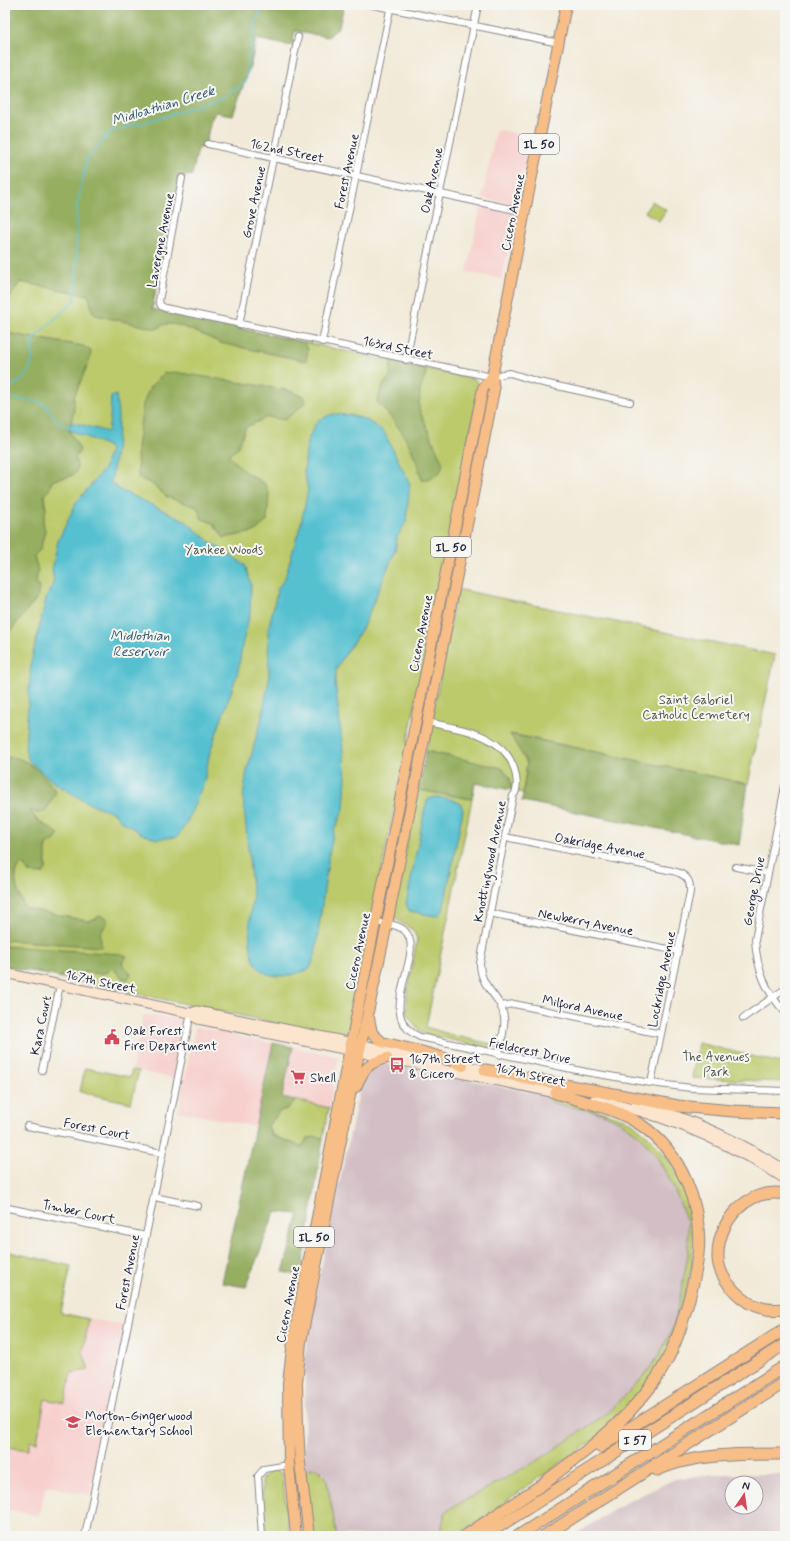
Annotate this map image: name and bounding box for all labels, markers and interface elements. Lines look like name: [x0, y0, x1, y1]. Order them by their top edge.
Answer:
water label: Midloathian Creek: [110, 82, 218, 130]
street label: Forest Avenue: [331, 132, 364, 211]
road number: IL 50: [519, 134, 559, 154]
street label: 162nd Street: [248, 135, 325, 168]
street label: Oak Avenue: [417, 146, 448, 215]
street label: Grove Avenue: [238, 164, 270, 240]
street label: Cicero Avenue: [498, 172, 529, 253]
street label: Lavergne Avenue: [144, 191, 179, 289]
street label: 163rd Street: [361, 333, 434, 364]
road number: IL 50: [431, 537, 471, 557]
park label: Yankee Woods: [185, 542, 263, 559]
street label: Cicero Avenue: [406, 593, 437, 674]
water label: Midlothian Reservoir: [110, 627, 170, 661]
park label: Saint Gabriel Catholic Cemetery: [642, 692, 750, 724]
street label: Knottingwood Avenue: [470, 799, 513, 924]
street label: Oakridge Avenue: [553, 829, 646, 864]
street label: George Drive: [739, 855, 771, 928]
street label: Newberry Avenue: [537, 905, 635, 940]
street label: Cicero Avenue: [342, 911, 375, 992]
street label: Lockridge Avenue: [645, 930, 681, 1029]
street label: 167th Street: [64, 967, 138, 998]
street label: Milford Avenue: [540, 992, 625, 1027]
street label: Kara Court: [27, 994, 56, 1057]
place label: Oak Forest Fire Department: [124, 1023, 217, 1055]
public building icon: Oak Forest Fire Department: [103, 1028, 121, 1046]
street label: Fieldcrest Drive: [487, 1035, 572, 1068]
park label: The Avenues Park: [682, 1049, 750, 1081]
place label: 167th Street & Cicero: [409, 1051, 481, 1083]
bus stop icon: 167th Street & Cicero: [388, 1056, 406, 1074]
street label: 167th Street: [494, 1060, 568, 1091]
supermarket icon: Shell: [289, 1068, 307, 1086]
place label: Shell: [310, 1070, 336, 1087]
street label: Forest Court: [62, 1115, 131, 1144]
street label: Timber Court: [40, 1196, 117, 1229]
road number: IL 50: [294, 1227, 334, 1247]
street label: Forest Avenue: [113, 1233, 144, 1312]
street label: Cicero Avenue: [273, 1264, 304, 1345]
place label: Morton-Gingerwood Elementary School: [85, 1408, 193, 1440]
school or university icon: Morton-Gingerwood Elementary School: [64, 1413, 82, 1431]
road number: I 57: [619, 1430, 651, 1450]
north arrow: [724, 1475, 764, 1515]
text: N: [741, 1479, 751, 1494]

